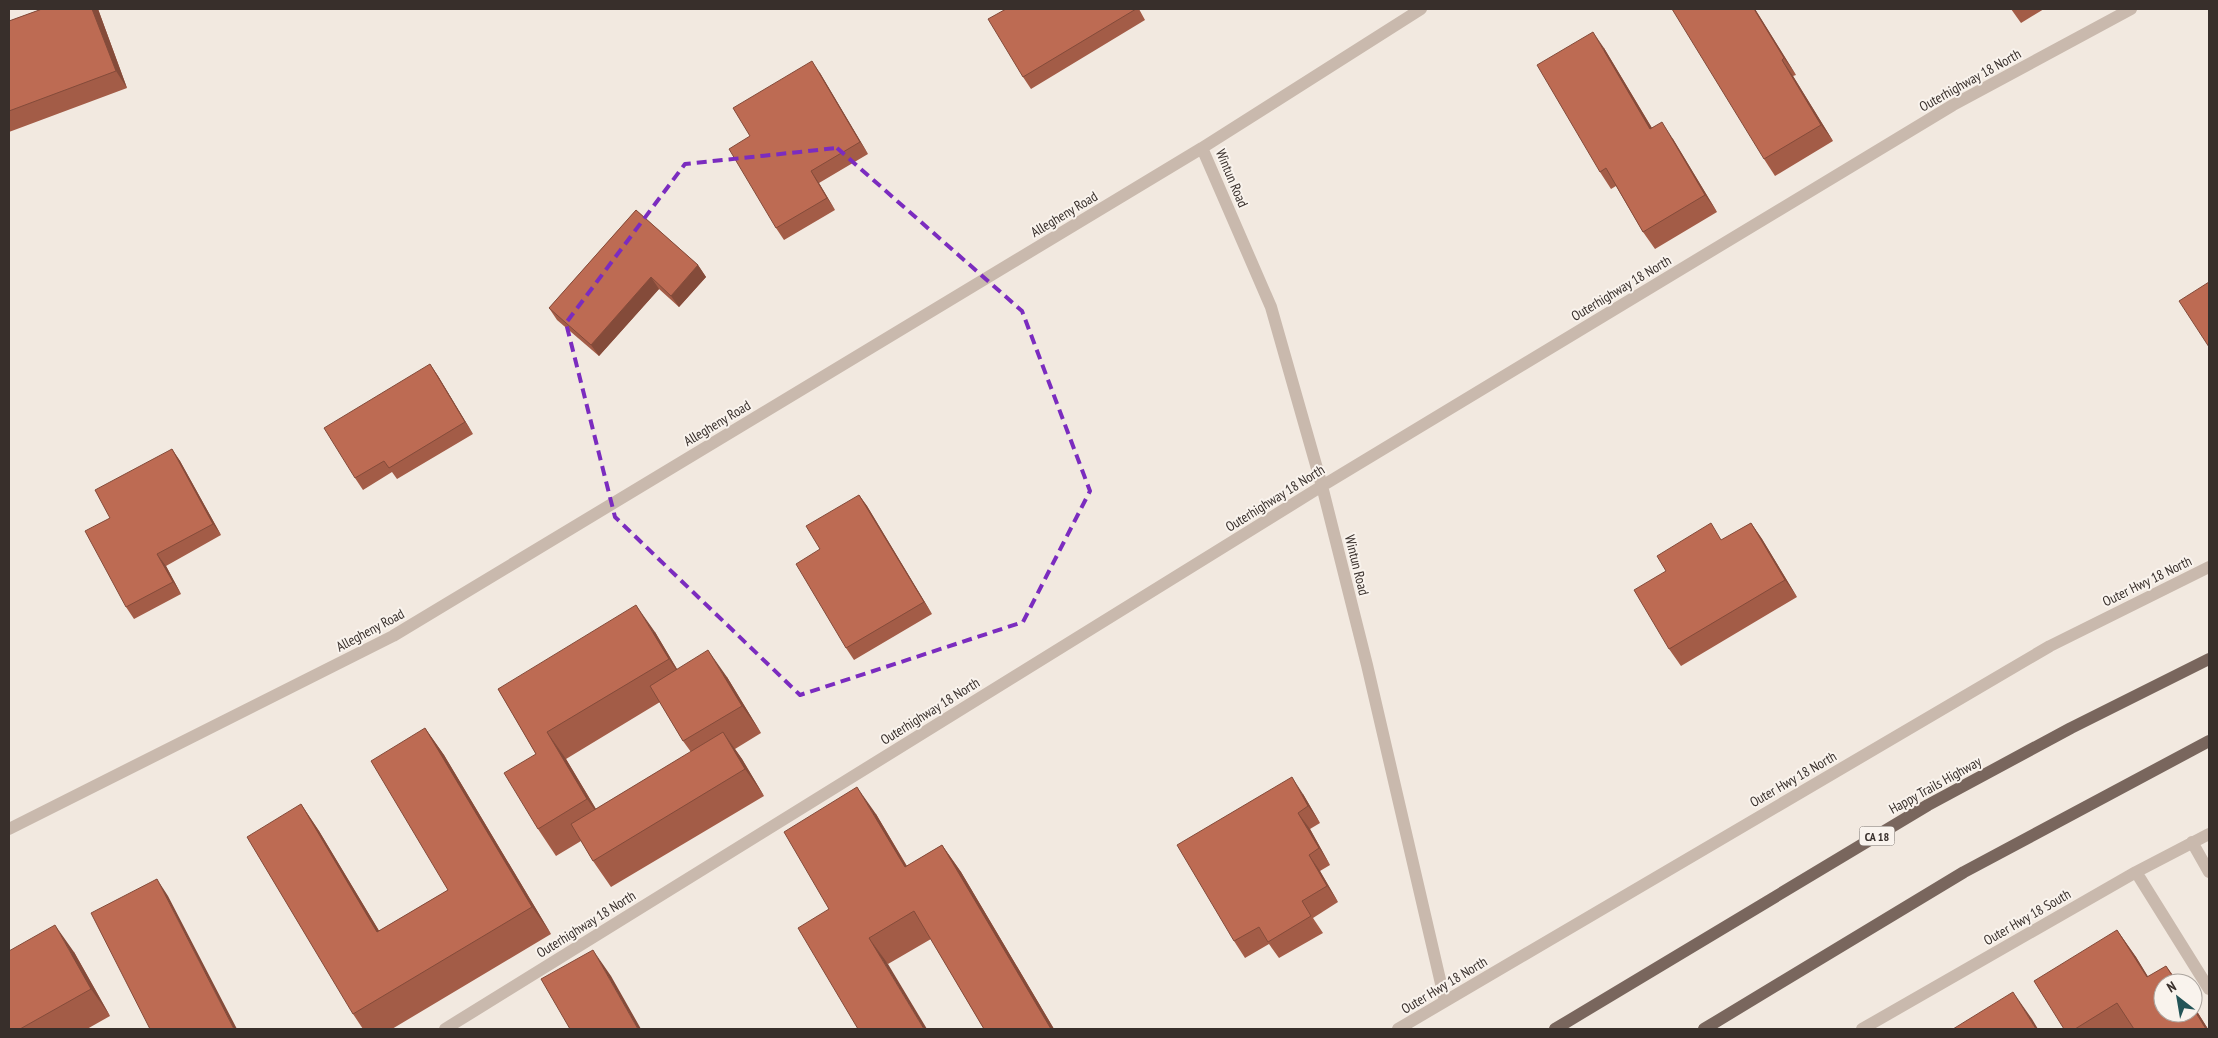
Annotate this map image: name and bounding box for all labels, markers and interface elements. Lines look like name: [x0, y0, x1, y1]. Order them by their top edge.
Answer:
street label: Outerhighway 18 North: [1916, 45, 2024, 115]
street label: Wintun Road: [1212, 146, 1252, 210]
street label: Allegheny Road: [1027, 187, 1101, 241]
street label: Outerhighway 18 North: [1568, 251, 1674, 325]
street label: Allegheny Road: [680, 396, 754, 450]
street label: Outerhighway 18 North: [1222, 460, 1328, 536]
street label: Wintun Road: [1341, 533, 1373, 597]
street label: Outer Hwy 18 North: [2099, 552, 2195, 610]
street label: Allegheny Road: [333, 605, 407, 655]
street label: Outerhighway 18 North: [877, 673, 983, 749]
street label: Outer Hwy 18 North: [1746, 747, 1840, 811]
street label: Happy Trails Highway: [1886, 752, 1985, 818]
road number: CA 18: [1860, 826, 1894, 846]
street label: Outer Hwy 18 South: [1980, 885, 2074, 949]
street label: Outerhighway 18 North: [533, 886, 639, 962]
street label: Outer Hwy 18 North: [1398, 952, 1490, 1018]
north arrow: [2153, 973, 2203, 1023]
text: N: [2163, 977, 2179, 997]

